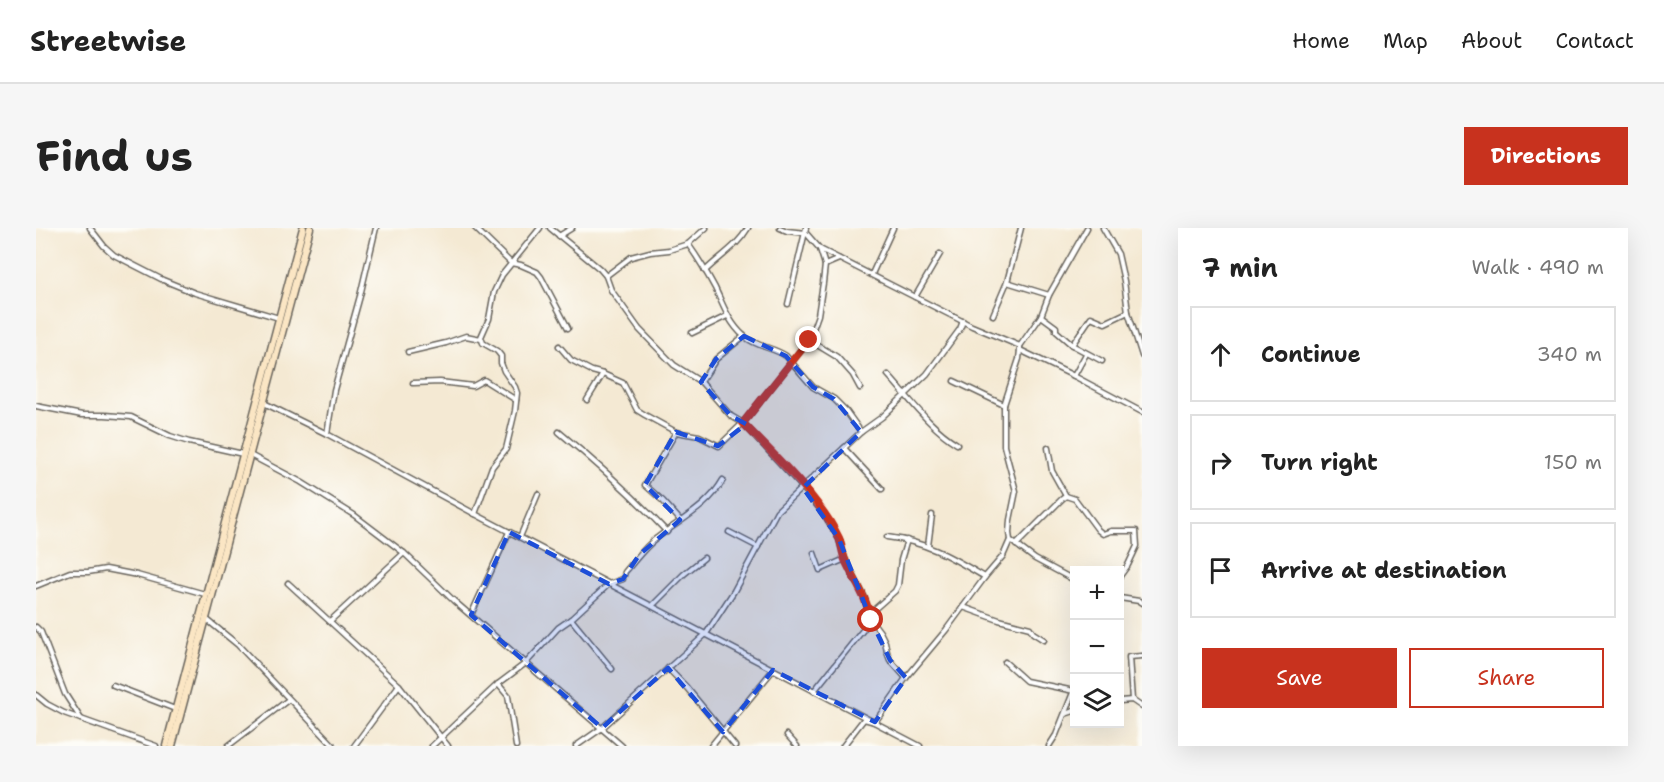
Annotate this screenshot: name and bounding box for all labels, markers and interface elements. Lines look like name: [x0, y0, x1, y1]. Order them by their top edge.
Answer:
text: Streetwise: [30, 22, 186, 60]
text: Home: [1292, 27, 1350, 55]
text: Map: [1383, 27, 1428, 55]
text: About: [1461, 27, 1522, 55]
text: Contact: [1555, 27, 1634, 55]
button: Directions: [1464, 127, 1628, 185]
text: Find us: [36, 128, 193, 184]
text: 7 min: [1202, 250, 1278, 285]
text: Walk · 490 m: [1472, 254, 1604, 280]
route end: [795, 326, 821, 352]
icon: ahead: [1204, 338, 1237, 371]
text: Continue: [1261, 340, 1361, 369]
text: 340 m: [1537, 341, 1602, 367]
icon: right: [1204, 446, 1237, 479]
text: Turn right: [1261, 448, 1378, 477]
text: 150 m: [1544, 449, 1602, 475]
icon: arrive: [1204, 554, 1237, 587]
text: Arrive at destination: [1261, 556, 1507, 585]
map controls: [1070, 566, 1124, 728]
button: +: [1070, 566, 1124, 620]
route start: [857, 606, 883, 632]
button: −: [1070, 620, 1124, 674]
button: Save: [1202, 648, 1397, 708]
button: Share: [1409, 648, 1604, 708]
button: layers: [1070, 674, 1124, 728]

